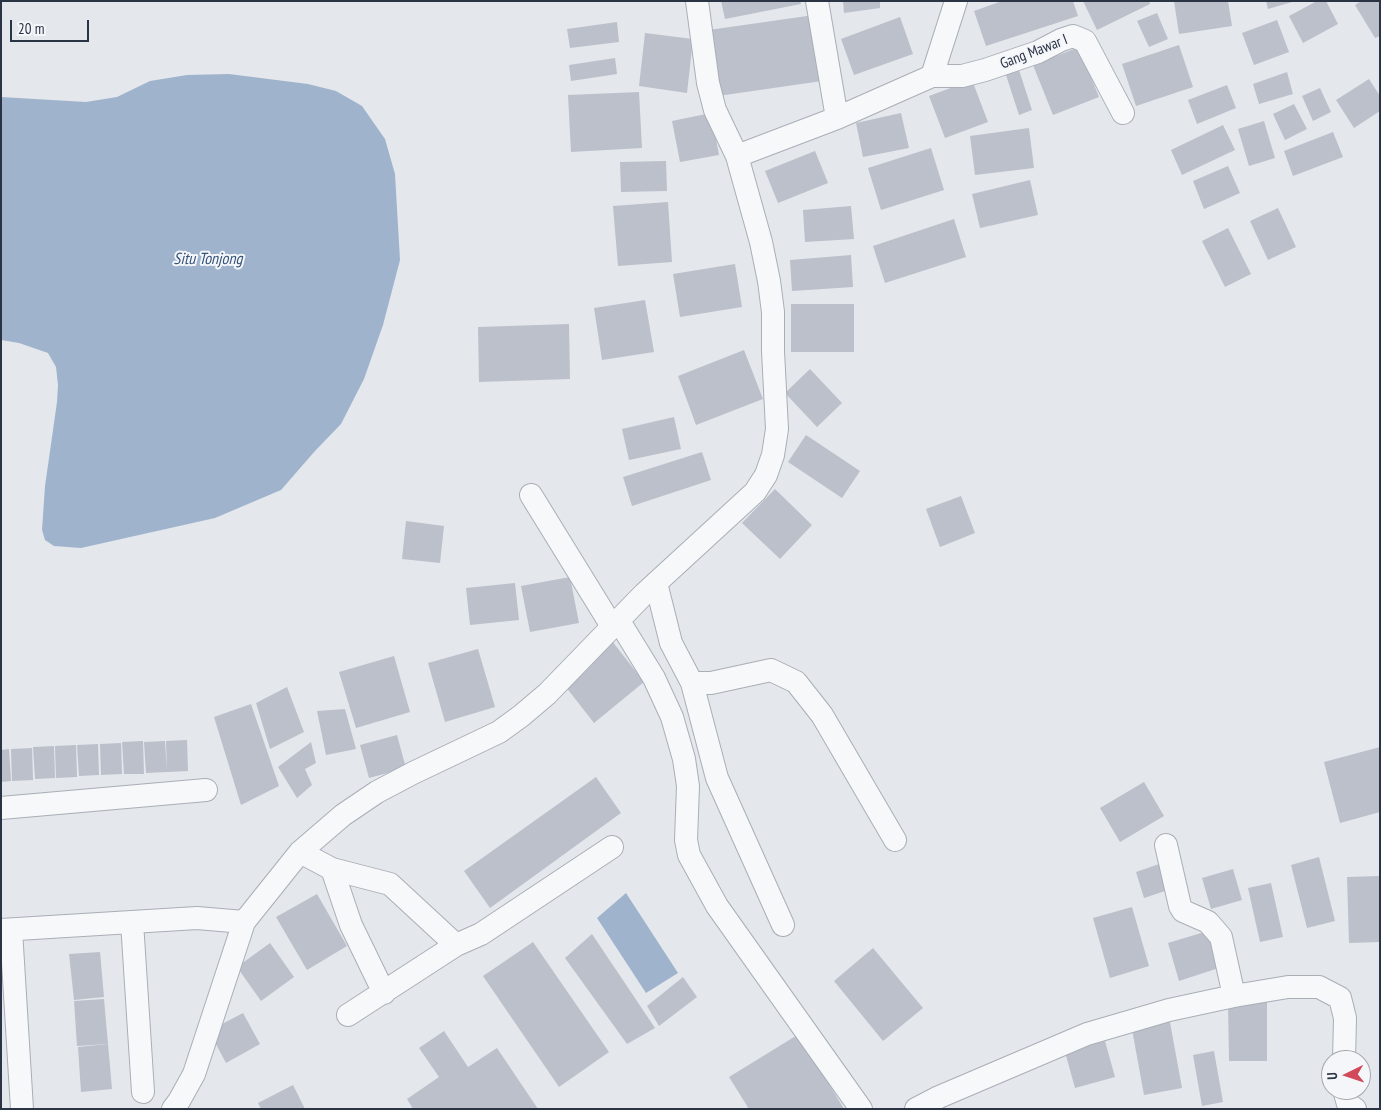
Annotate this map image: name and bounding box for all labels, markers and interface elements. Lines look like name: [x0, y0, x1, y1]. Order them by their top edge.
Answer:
scale bar: [12, 10, 91, 42]
text: 20 m: [18, 19, 44, 38]
street label: Gang Mawar I: [998, 31, 1070, 73]
water label: Situ Tonjong: [174, 249, 242, 269]
north arrow: [1321, 1050, 1371, 1100]
text: U: [1323, 1072, 1341, 1080]

